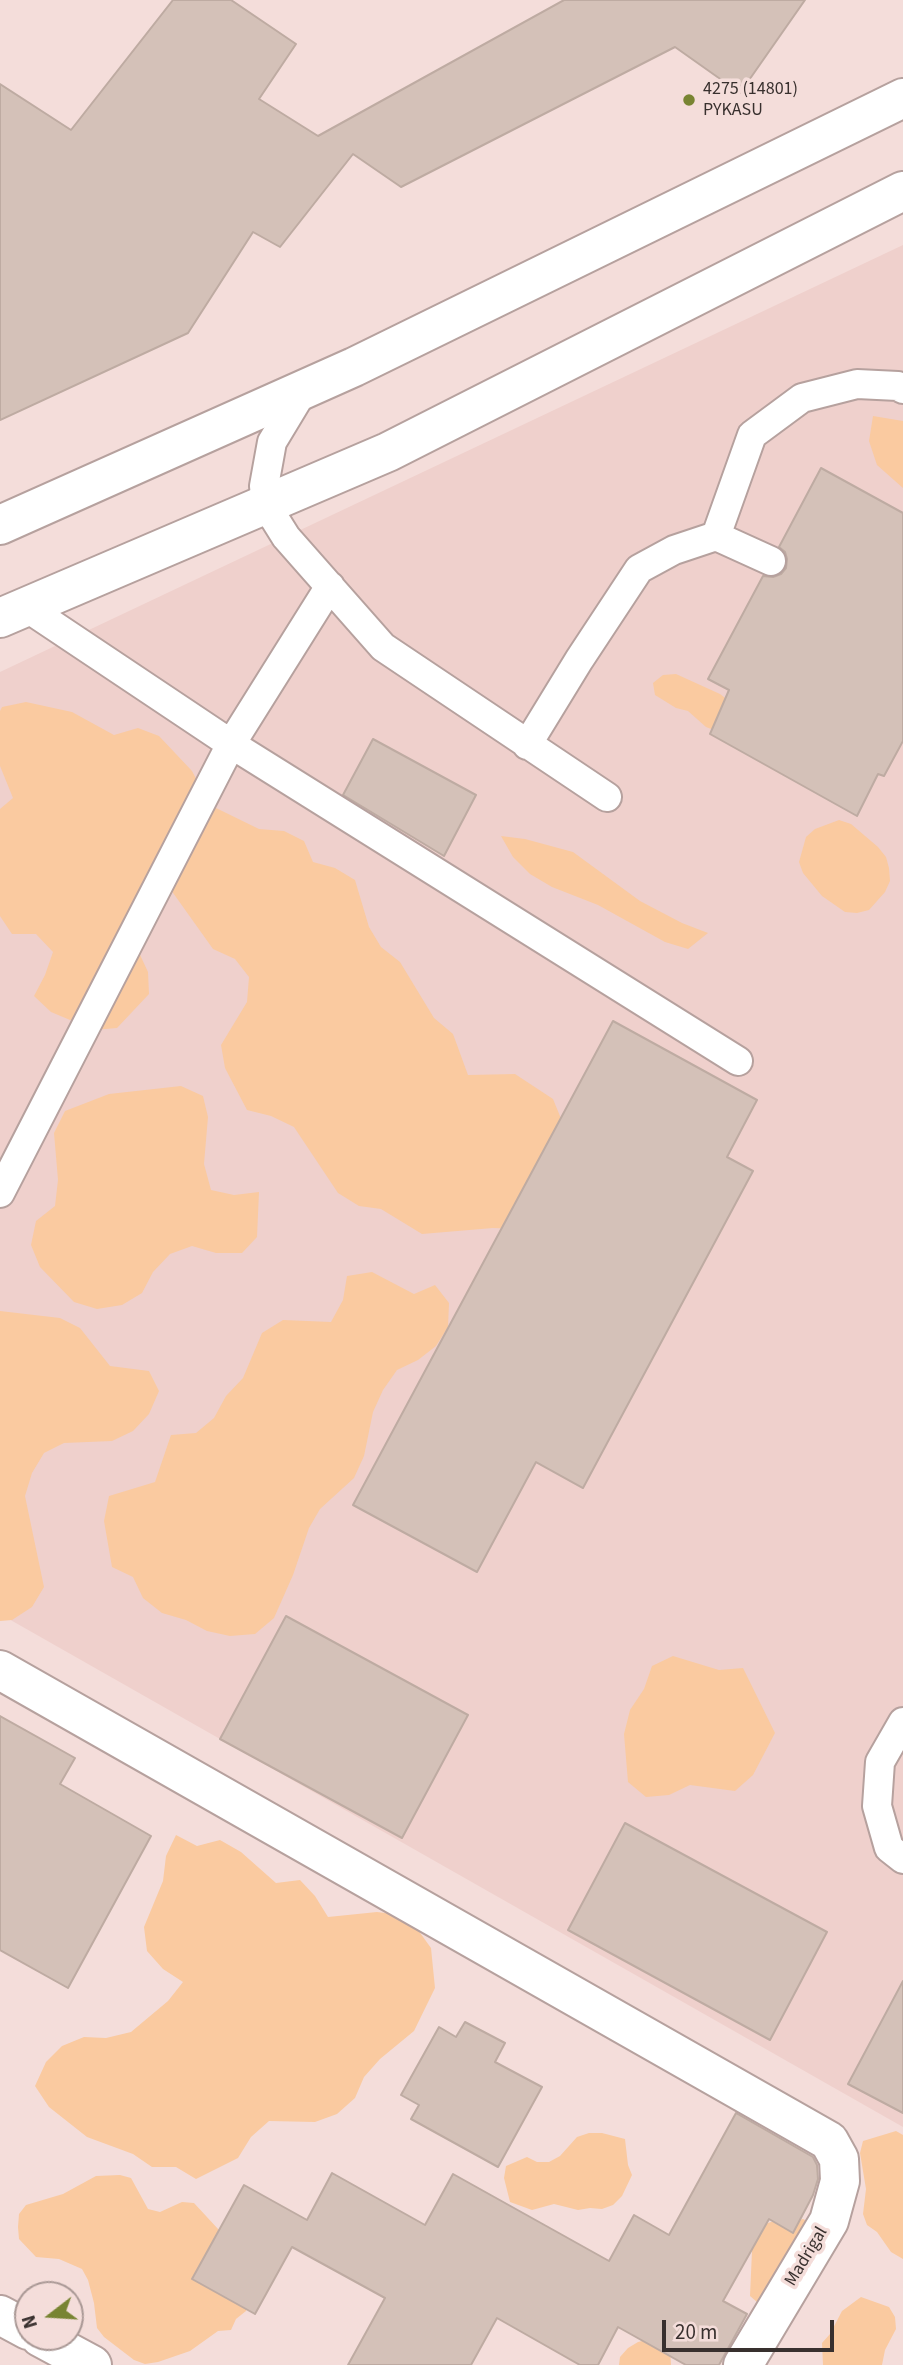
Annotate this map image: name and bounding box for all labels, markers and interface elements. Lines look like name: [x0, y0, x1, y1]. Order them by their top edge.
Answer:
place label: 4275 (14801) PYKASU: [703, 79, 798, 122]
marker: 4275 (14801) PYKASU: [681, 92, 697, 108]
street label: Madrigal: [781, 2223, 833, 2291]
north arrow: [14, 2281, 84, 2351]
scale bar: [665, 2306, 836, 2350]
text: N: [16, 2312, 45, 2332]
text: 20 m: [675, 2317, 717, 2347]

